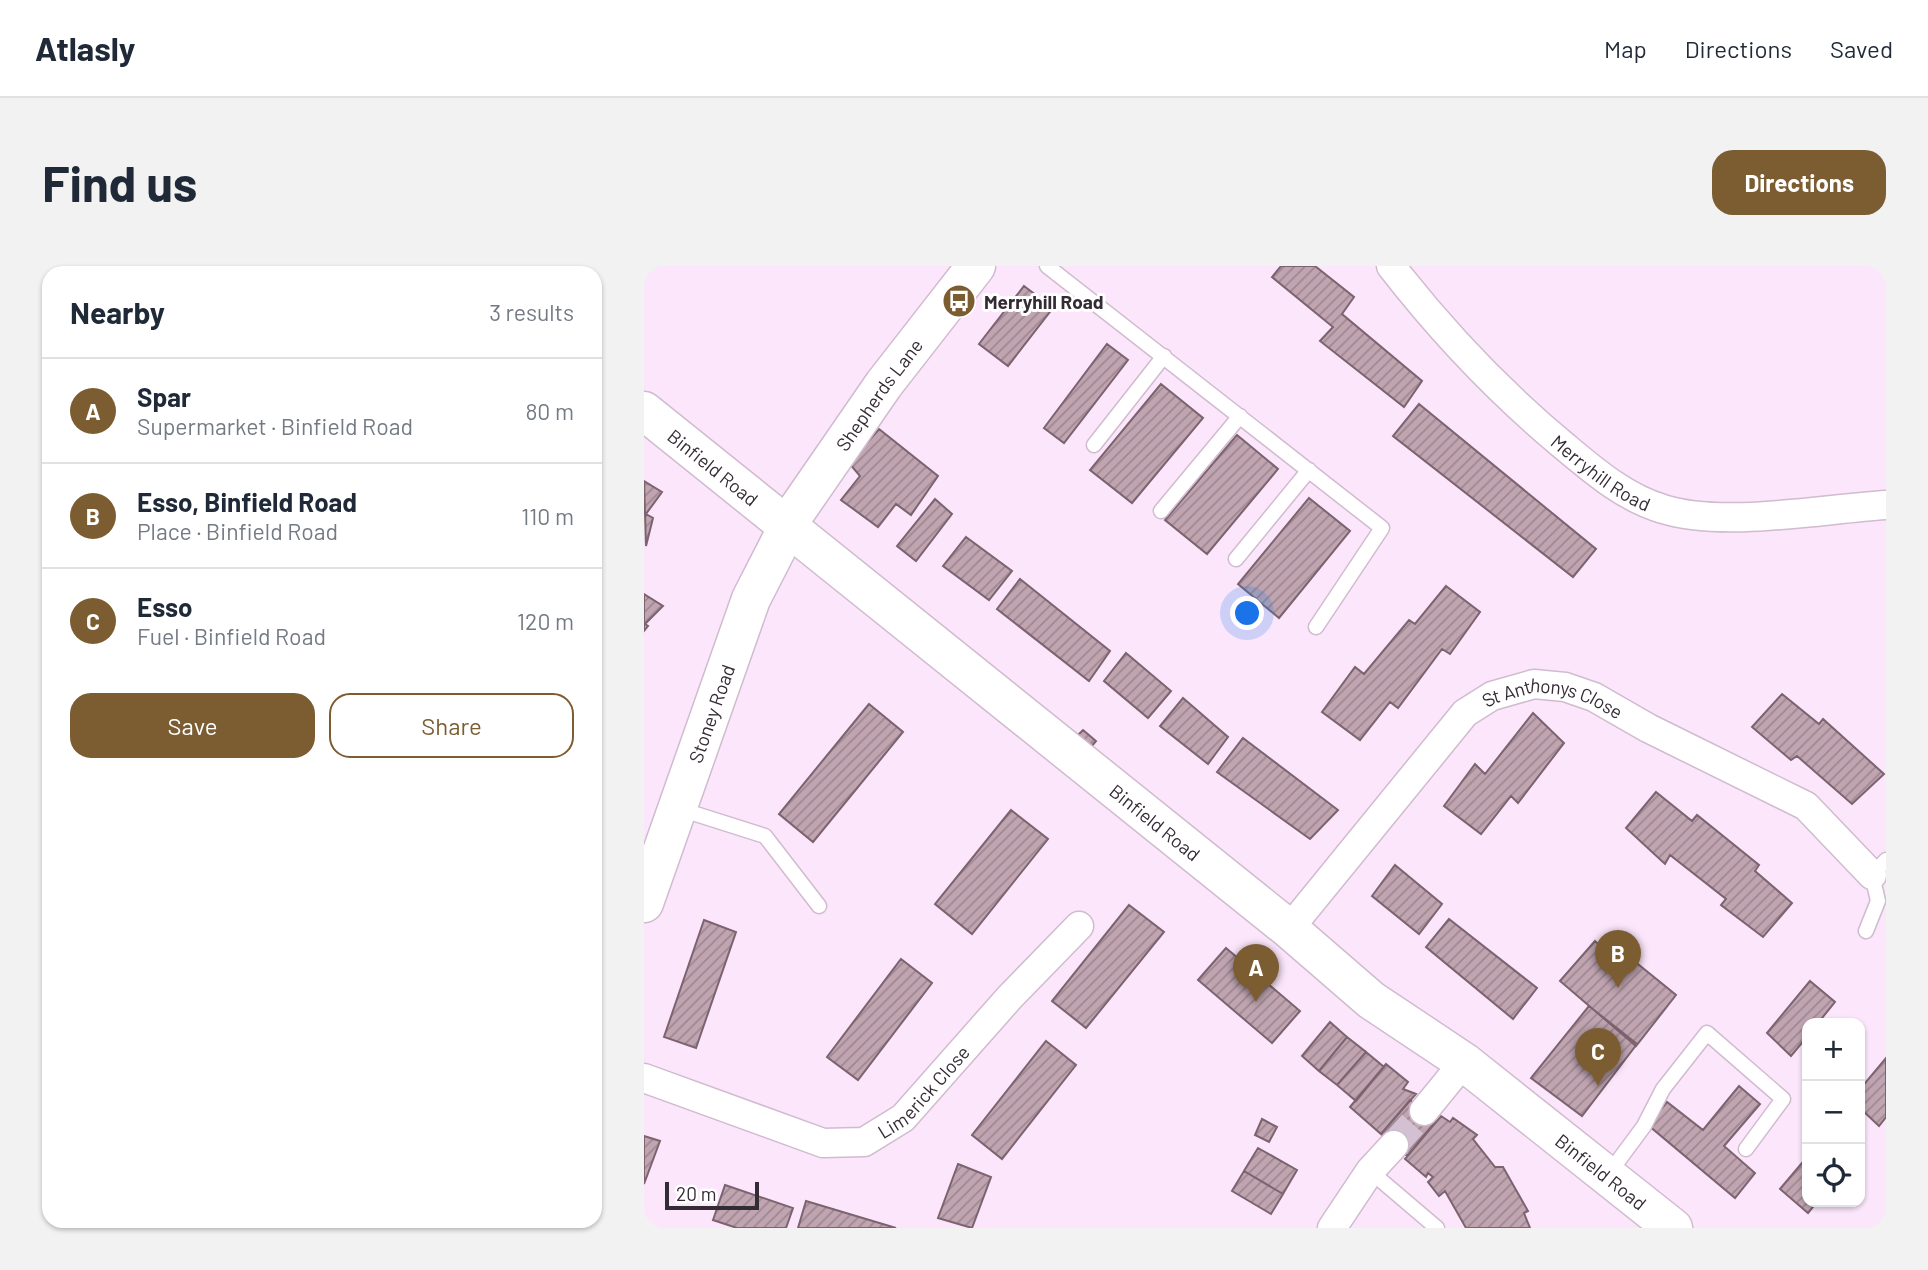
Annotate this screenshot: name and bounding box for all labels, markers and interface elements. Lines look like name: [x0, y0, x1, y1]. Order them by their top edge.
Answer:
text: Atlasly: [35, 28, 135, 68]
text: Map: [1604, 34, 1647, 63]
text: Directions: [1685, 34, 1792, 63]
text: Saved: [1830, 34, 1893, 63]
button: Directions: [1712, 150, 1886, 215]
text: Find us: [42, 153, 197, 212]
bus stop icon: Merryhill Road: [940, 282, 978, 320]
place label: Merryhill Road: [984, 290, 1104, 313]
text: Nearby: [70, 294, 165, 330]
text: 3 results: [489, 298, 574, 326]
street label: Shepherds Lane: [830, 334, 927, 455]
text: Spar: [137, 381, 191, 412]
text: A: [85, 397, 101, 425]
text: 80 m: [525, 397, 574, 425]
text: Supermarket · Binfield Road: [137, 412, 413, 440]
street label: Binfield Road: [664, 424, 763, 510]
street label: Merryhill Road: [1547, 429, 1654, 515]
text: Esso, Binfield Road: [137, 486, 357, 517]
text: B: [86, 502, 100, 530]
text: 110 m: [521, 502, 574, 530]
text: Place · Binfield Road: [137, 517, 338, 545]
text: Esso: [137, 591, 193, 622]
your location: [1230, 596, 1264, 630]
text: C: [86, 607, 100, 635]
text: 120 m: [517, 607, 574, 635]
text: Fuel · Binfield Road: [137, 622, 326, 650]
street label: Stoney Road: [683, 661, 739, 766]
street label: St Anthonys Close: [1477, 672, 1627, 723]
button: Save: [70, 693, 315, 758]
button: Share: [329, 693, 574, 758]
street label: Binfield Road: [1106, 779, 1205, 865]
pin: B: [1595, 930, 1641, 988]
pin: A: [1233, 944, 1279, 1002]
map controls: [1802, 1018, 1865, 1207]
button: +: [1802, 1018, 1865, 1081]
pin: C: [1575, 1028, 1621, 1086]
street label: Limerick Close: [873, 1040, 974, 1143]
button: −: [1802, 1081, 1865, 1144]
street label: Binfield Road: [1551, 1128, 1651, 1214]
button: locate: [1802, 1144, 1865, 1207]
scale bar: [665, 1179, 760, 1211]
text: 20 m: [676, 1182, 716, 1205]

